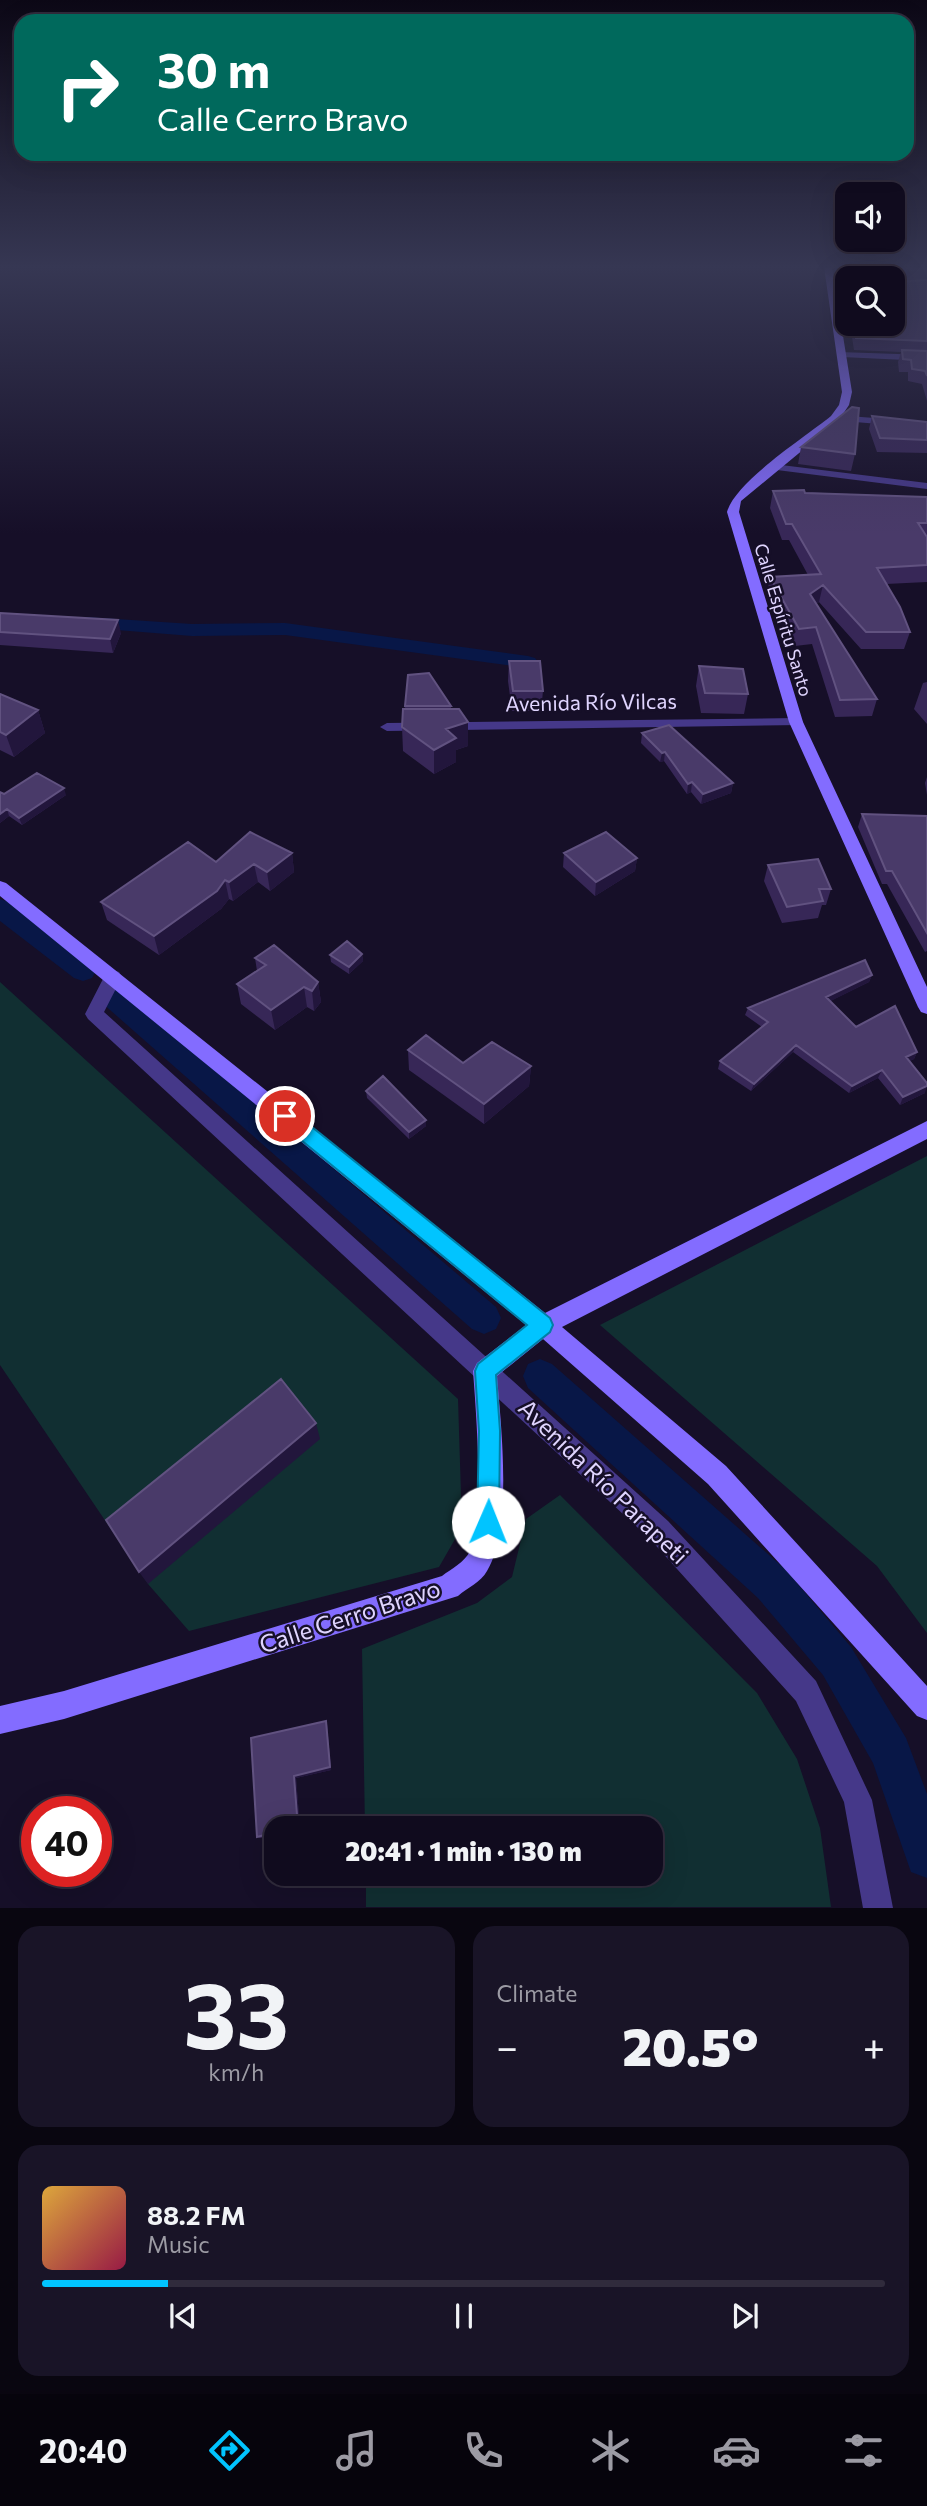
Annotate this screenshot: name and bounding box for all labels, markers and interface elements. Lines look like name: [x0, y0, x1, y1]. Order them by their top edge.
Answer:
text: 30 m: [157, 38, 270, 98]
icon: right: [42, 42, 133, 133]
text: Calle Cerro Bravo: [157, 98, 408, 138]
map controls: [835, 182, 905, 336]
button: sound: [835, 182, 905, 252]
button: search: [835, 266, 905, 336]
street label: Calle Espíritu Santo: [750, 541, 818, 699]
street label: Avenida Río Vilcas: [505, 688, 677, 715]
pin: [255, 1086, 315, 1146]
icon: arrive: [266, 1097, 304, 1135]
street label: Avenida Río Parapeti: [513, 1393, 695, 1569]
position arrow: [451, 1485, 525, 1559]
street label: Calle Cerro Bravo: [255, 1573, 444, 1659]
speed limit sign: 40: [21, 1796, 112, 1887]
text: 20:41 · 1 min · 130 m: [345, 1835, 582, 1866]
text: 33: [184, 1956, 289, 2068]
text: Climate: [497, 1979, 578, 2007]
text: 20.5°: [622, 2013, 759, 2077]
text: −: [497, 2022, 518, 2069]
text: +: [863, 2022, 885, 2069]
text: km/h: [208, 2058, 264, 2086]
text: 88.2 FM: [147, 2199, 246, 2230]
text: Music: [147, 2230, 210, 2258]
icon: previous: [164, 2297, 202, 2335]
icon: pause: [445, 2297, 483, 2335]
icon: next: [726, 2297, 764, 2335]
icon: directions: [205, 2426, 254, 2475]
icon: music: [332, 2426, 381, 2475]
icon: phone: [459, 2426, 508, 2475]
icon: climate: [586, 2426, 635, 2475]
icon: car: [712, 2426, 761, 2475]
icon: filters: [839, 2426, 888, 2475]
text: 20:40: [39, 2430, 128, 2470]

